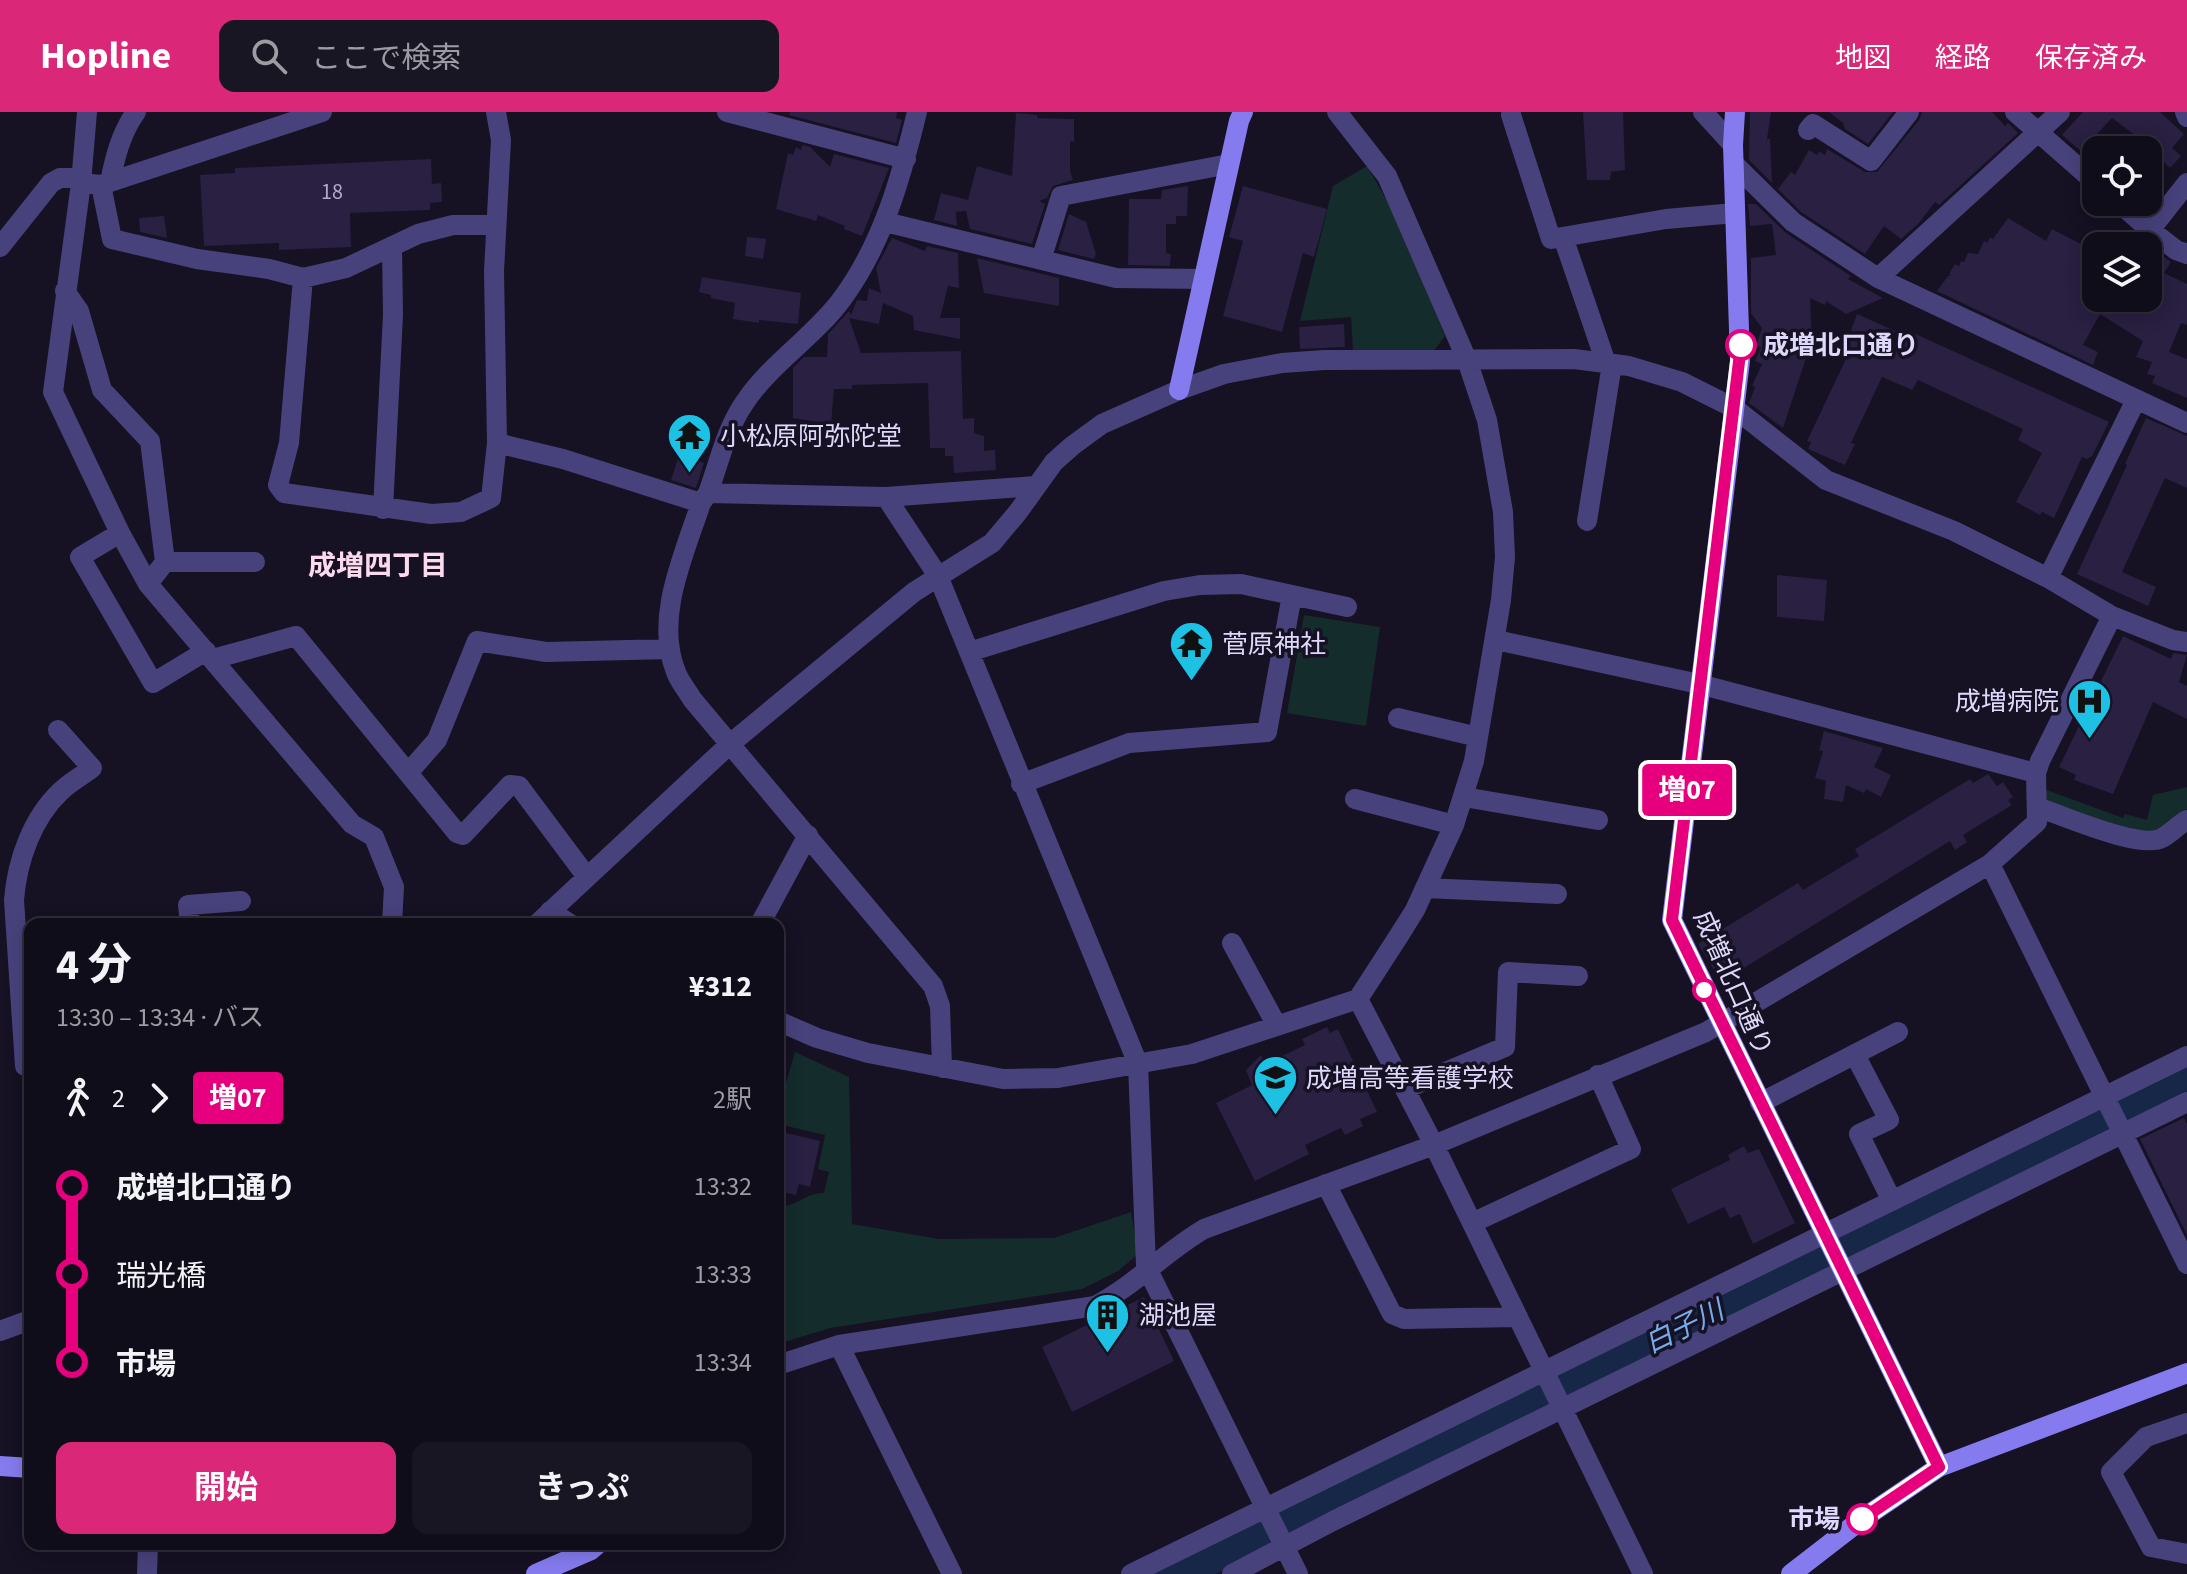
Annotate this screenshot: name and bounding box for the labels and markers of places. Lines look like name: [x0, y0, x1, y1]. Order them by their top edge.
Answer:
place label: 成増北口通り: [1763, 327, 1919, 364]
marker: 成増北口通り: [1726, 330, 1756, 360]
temple icon: 小松原阿弥陀堂: [665, 412, 713, 475]
place label: 小松原阿弥陀堂: [720, 418, 902, 455]
temple icon: 菅原神社: [1167, 620, 1215, 683]
place label: 菅原神社: [1222, 626, 1326, 663]
hospital icon: 成増病院: [2066, 677, 2114, 740]
place label: 成増病院: [1955, 683, 2059, 720]
unlabelled marker: [1693, 979, 1715, 1001]
school or university icon: 成増高等看護学校: [1251, 1054, 1299, 1117]
place label: 成増高等看護学校: [1306, 1060, 1514, 1097]
building icon: 湖池屋: [1084, 1291, 1132, 1354]
place label: 湖池屋: [1139, 1297, 1217, 1334]
place label: 市場: [1788, 1501, 1840, 1538]
marker: 市場: [1847, 1504, 1877, 1534]

